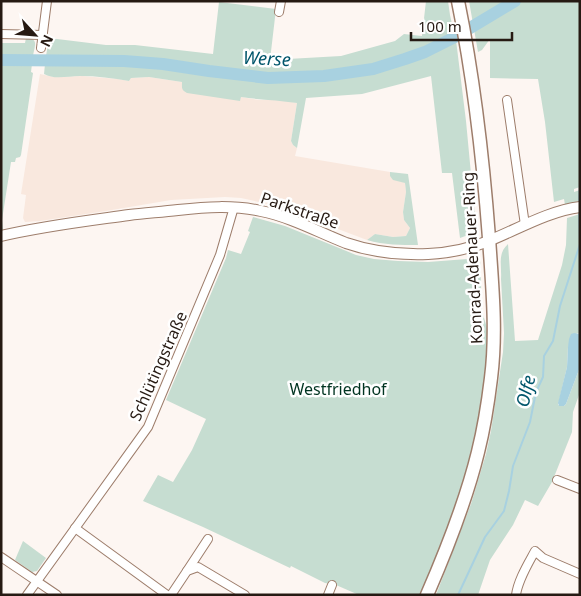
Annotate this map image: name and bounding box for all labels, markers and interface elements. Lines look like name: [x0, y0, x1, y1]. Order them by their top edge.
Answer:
north arrow: [10, 10, 60, 60]
scale bar: [411, 10, 512, 42]
text: 100 m: [418, 16, 462, 36]
text: N: [36, 32, 58, 50]
water label: Werse: [242, 45, 292, 71]
street label: Konrad-Adenauer-Ring: [457, 171, 487, 345]
street label: Parkstraße: [258, 186, 342, 234]
street label: Schlütingstraße: [124, 308, 192, 424]
water label: Olfe: [509, 372, 541, 410]
park label: Westfriedhof: [289, 378, 388, 400]

